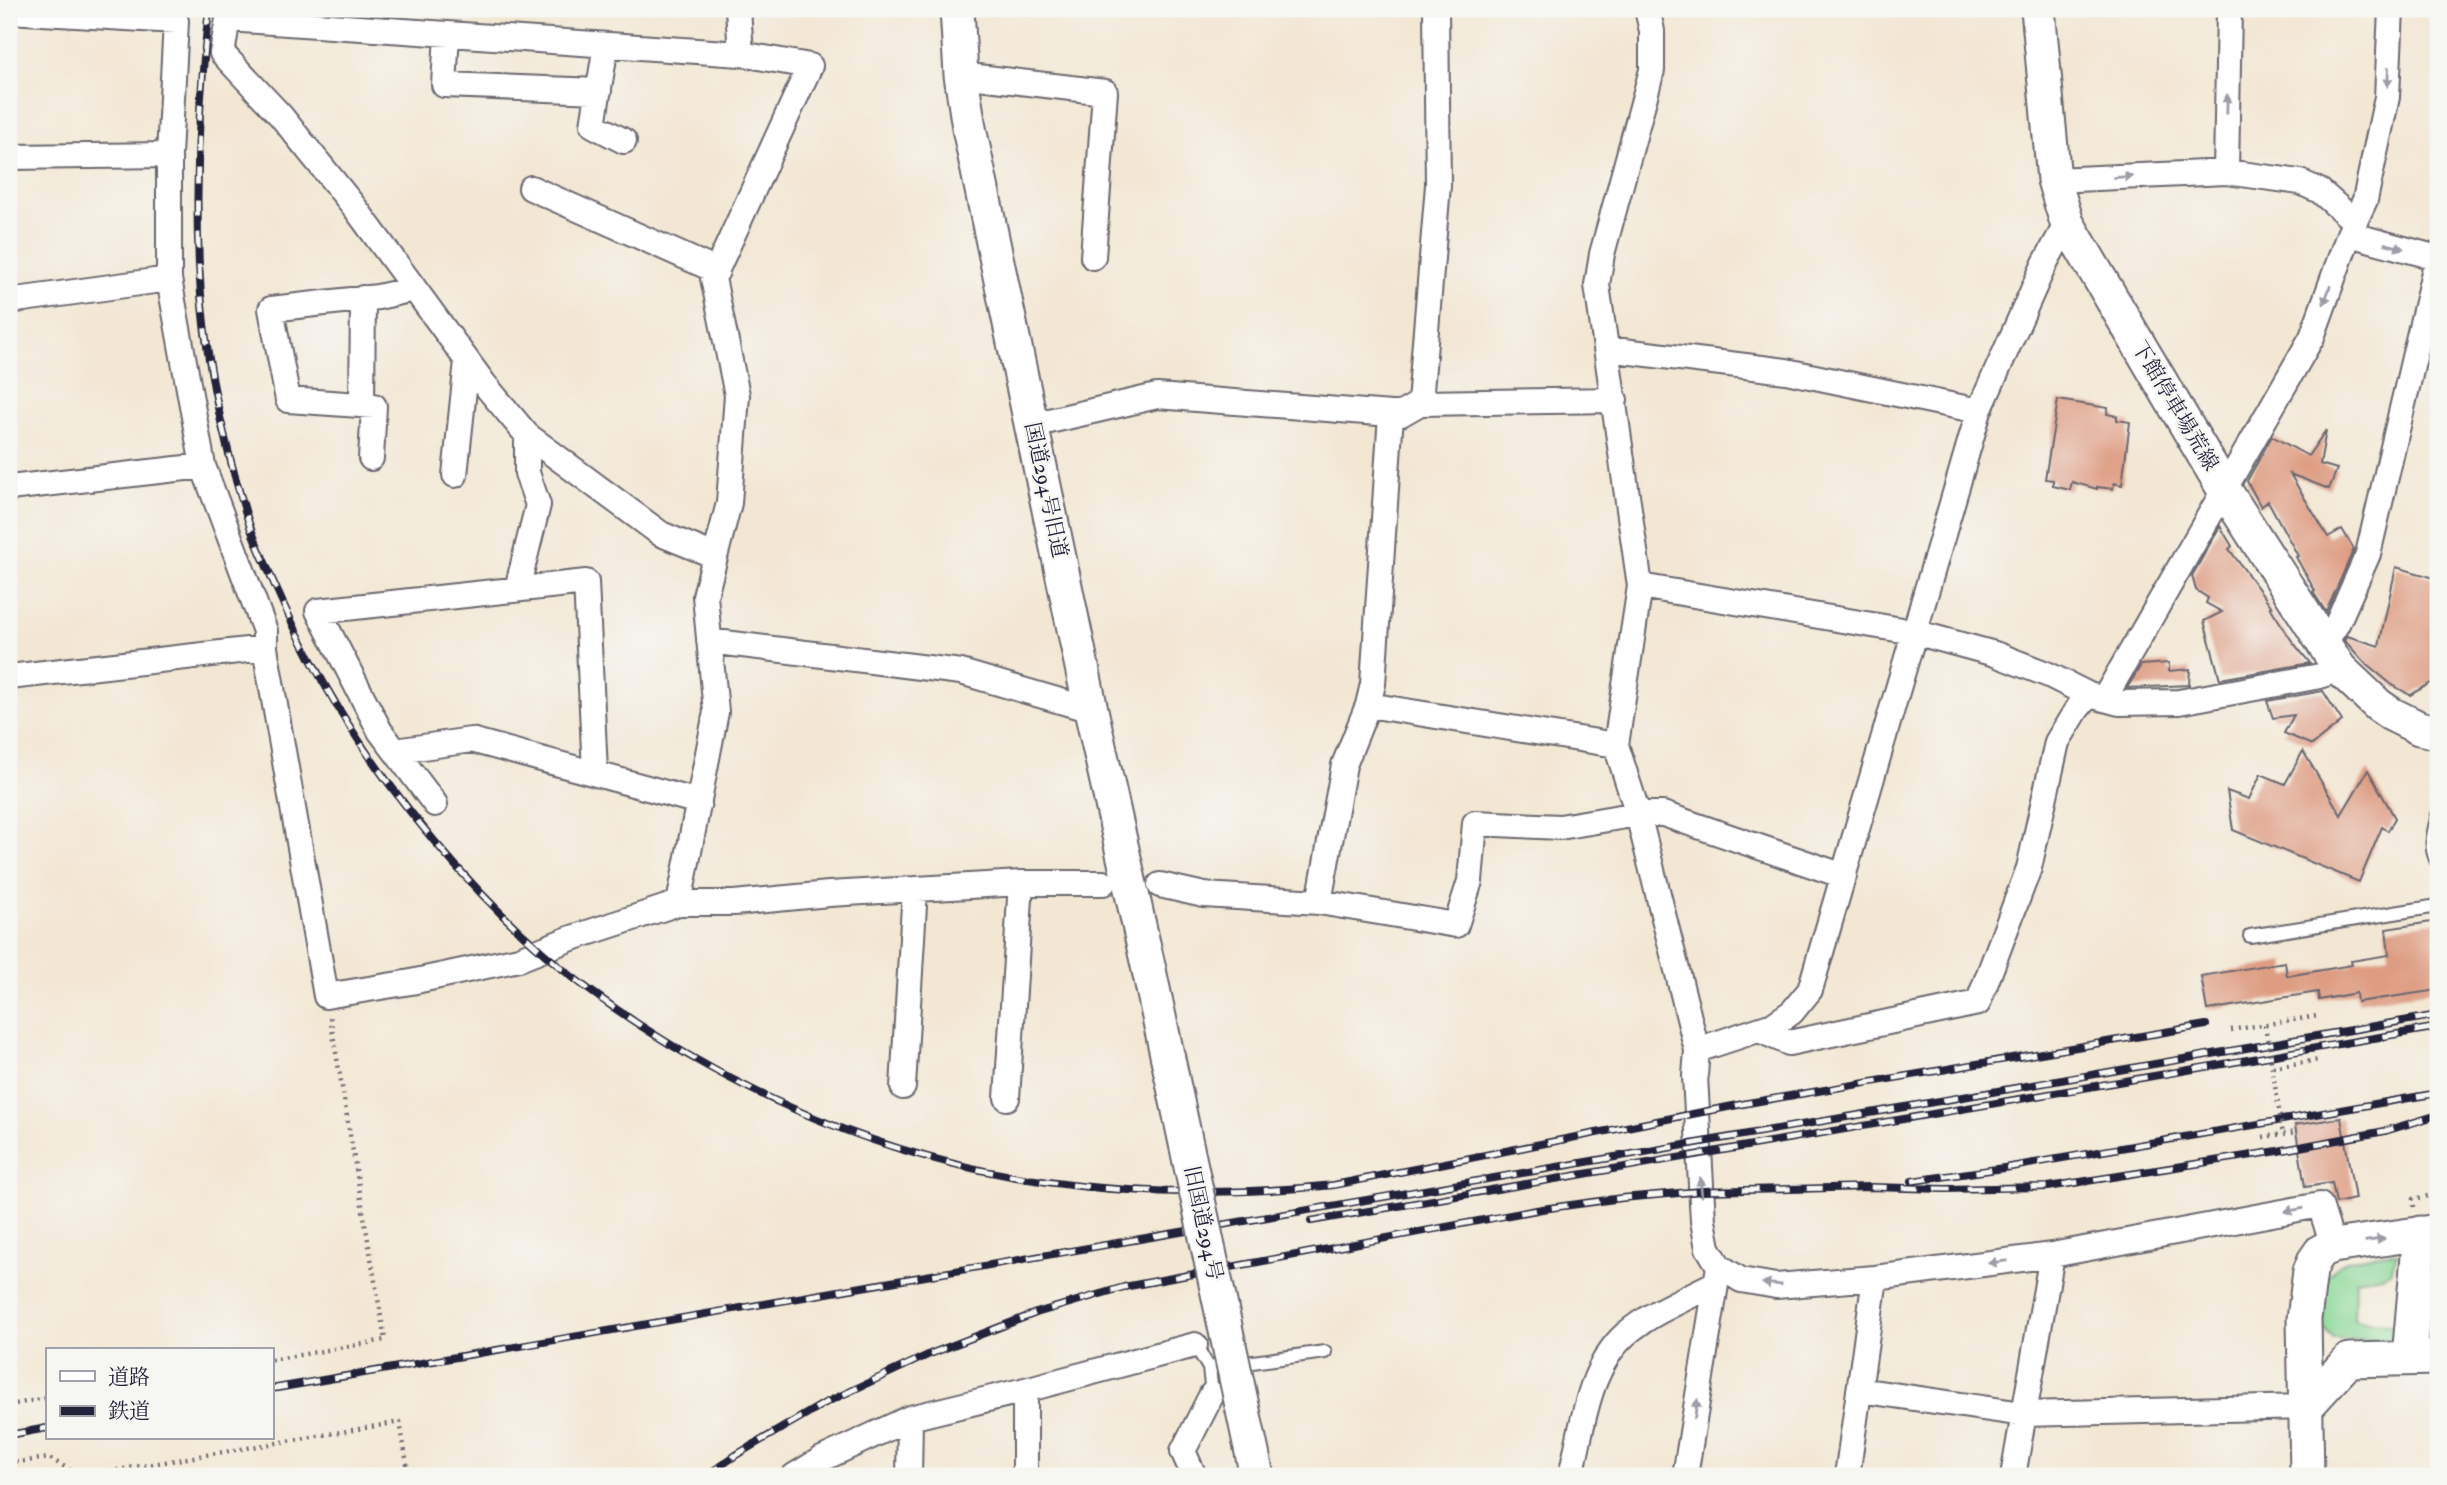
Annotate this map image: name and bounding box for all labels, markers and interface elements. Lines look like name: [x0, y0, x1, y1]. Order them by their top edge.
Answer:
one-way arrow: [2383, 66, 2394, 88]
one-way arrow: [2221, 93, 2233, 115]
one-way arrow: [2112, 172, 2134, 183]
one-way arrow: [2383, 241, 2405, 252]
one-way arrow: [2321, 284, 2332, 305]
street label: 下館停車場荒線: [2126, 336, 2224, 476]
street label: 国道294号旧道: [1018, 420, 1074, 560]
street label: 旧国道294号: [1178, 1163, 1228, 1283]
one-way arrow: [1695, 1175, 1706, 1197]
one-way arrow: [2283, 1205, 2305, 1216]
one-way arrow: [2364, 1234, 2386, 1245]
one-way arrow: [1987, 1257, 2009, 1268]
one-way arrow: [1761, 1279, 1783, 1290]
legend: [46, 1348, 273, 1440]
text: 道路: [108, 1364, 150, 1391]
text: 鉄道: [108, 1398, 150, 1425]
one-way arrow: [1691, 1398, 1702, 1420]

